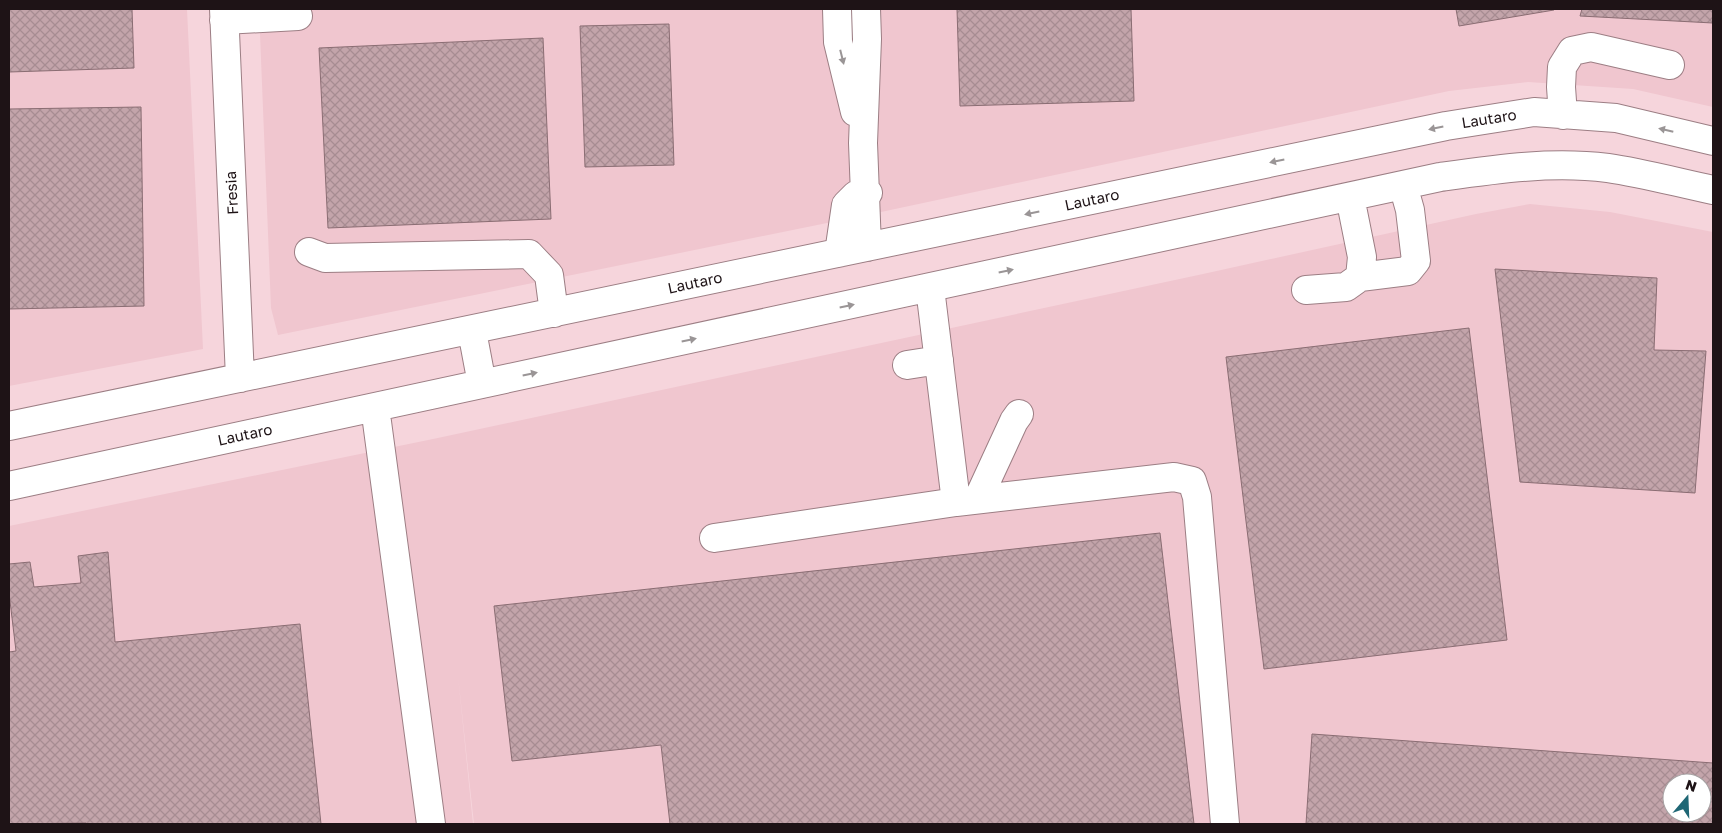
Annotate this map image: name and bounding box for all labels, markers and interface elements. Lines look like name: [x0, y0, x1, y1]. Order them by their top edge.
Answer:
one-way arrow: [838, 50, 846, 65]
street label: Lautaro: [1460, 105, 1518, 131]
one-way arrow: [1429, 124, 1444, 132]
one-way arrow: [1658, 126, 1673, 134]
one-way arrow: [1269, 158, 1285, 166]
street label: Fresia: [221, 171, 241, 215]
street label: Lautaro: [1063, 184, 1121, 214]
one-way arrow: [1025, 209, 1040, 217]
street label: Lautaro: [666, 267, 724, 297]
one-way arrow: [999, 267, 1015, 275]
one-way arrow: [840, 301, 856, 309]
one-way arrow: [681, 336, 696, 344]
one-way arrow: [522, 370, 537, 378]
street label: Lautaro: [216, 419, 274, 449]
north arrow: [1662, 773, 1712, 823]
text: N: [1684, 775, 1699, 795]

